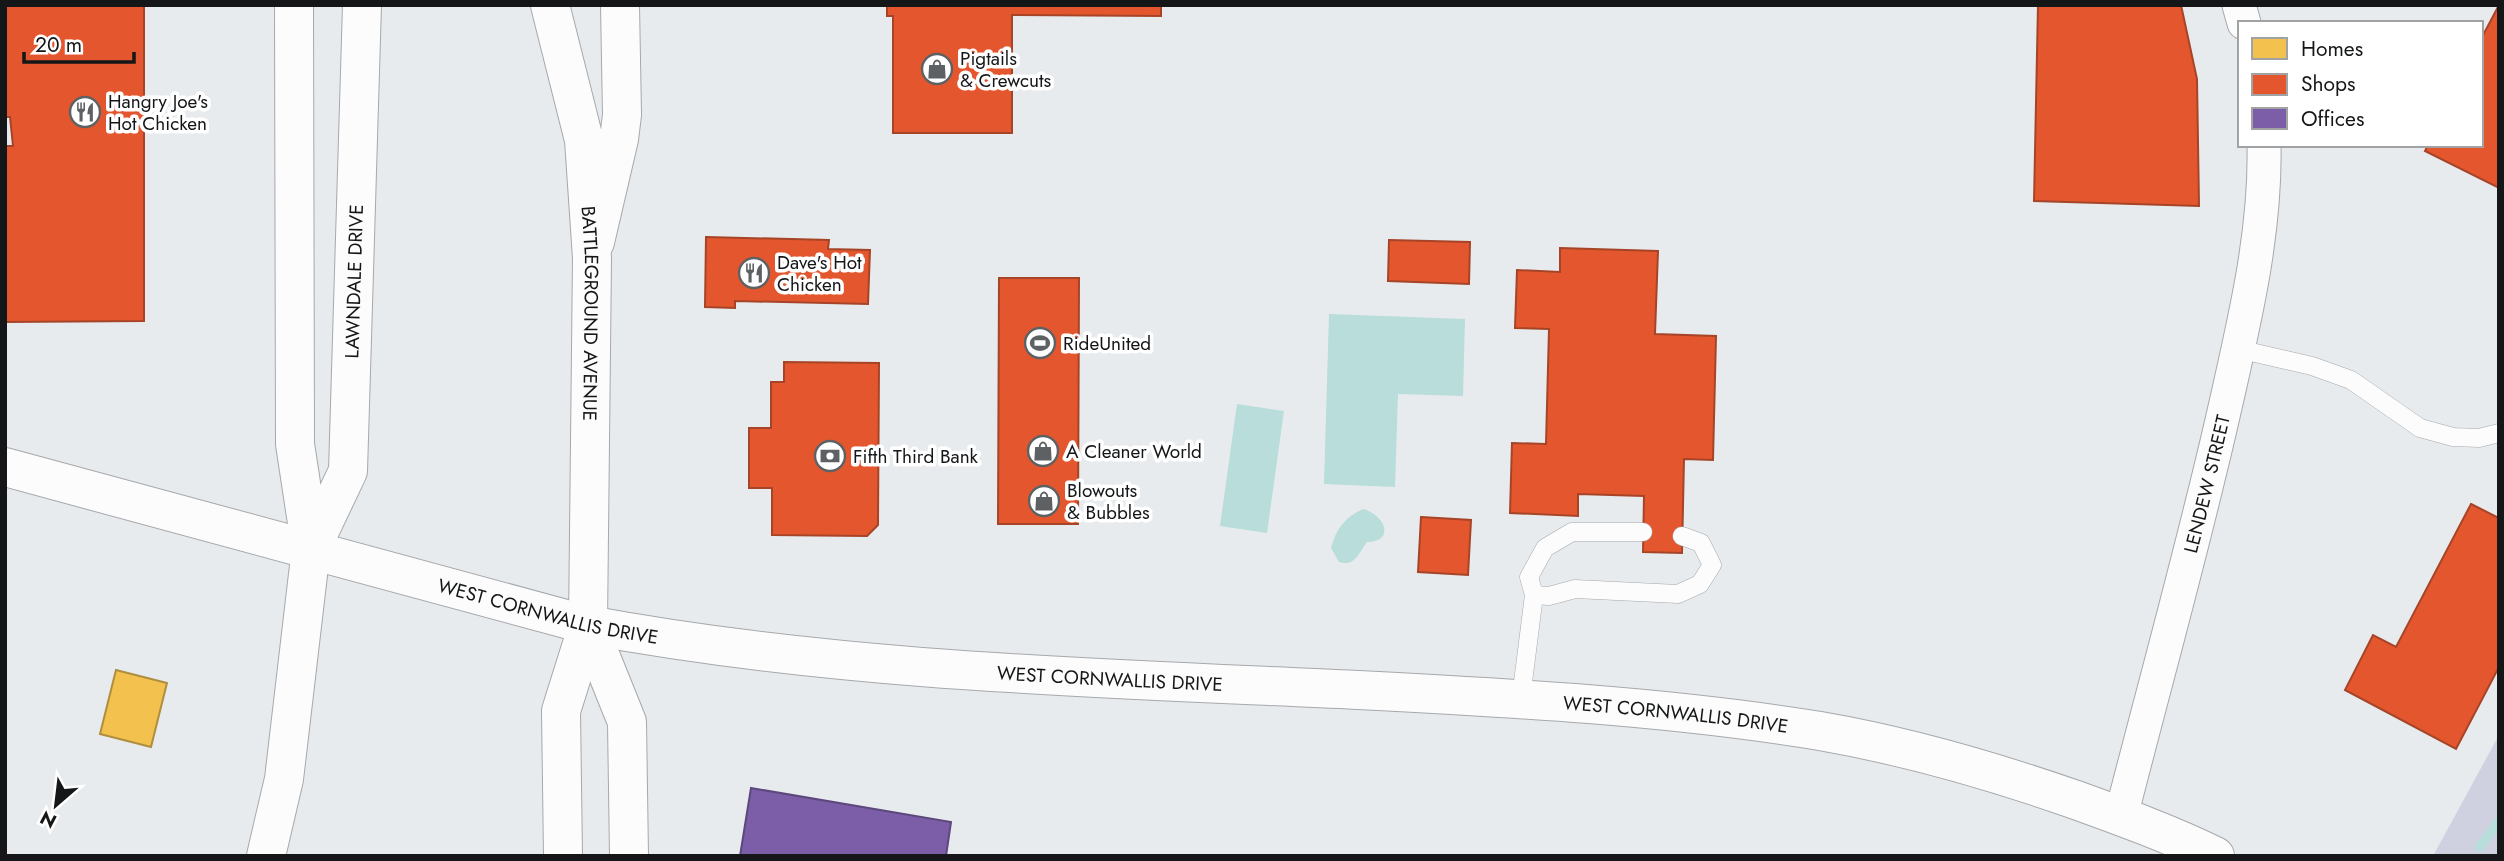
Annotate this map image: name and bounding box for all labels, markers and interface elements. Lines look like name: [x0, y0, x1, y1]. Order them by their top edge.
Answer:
scale bar: [24, 21, 135, 65]
legend: [2238, 21, 2483, 147]
text: 20 m: [35, 30, 82, 60]
text: Homes: [2301, 34, 2363, 64]
place label: Pigtails & Crewcuts: [960, 45, 1052, 94]
shop icon: Pigtails & Crewcuts: [920, 52, 954, 86]
text: Shops: [2301, 69, 2355, 99]
place label: Hangry Joe's Hot Chicken: [108, 88, 208, 137]
restaurant icon: Hangry Joe's Hot Chicken: [68, 95, 102, 129]
text: Offices: [2301, 104, 2364, 134]
street label: LAWNDALE DRIVE: [338, 204, 370, 359]
street label: BATTLEGROUND AVENUE: [575, 205, 606, 421]
place label: Dave's Hot Chicken: [777, 249, 862, 298]
restaurant icon: Dave's Hot Chicken: [737, 256, 771, 290]
sports icon: RideUnited: [1023, 326, 1057, 360]
place label: RideUnited: [1063, 330, 1151, 357]
street label: LENDEW STREET: [2177, 412, 2236, 556]
shop icon: A Cleaner World: [1026, 434, 1060, 468]
place label: A Cleaner World: [1066, 438, 1202, 465]
bank icon: Fifth Third Bank: [813, 439, 847, 473]
place label: Fifth Third Bank: [853, 443, 979, 470]
place label: Blowouts & Bubbles: [1067, 477, 1150, 526]
shop icon: Blowouts & Bubbles: [1027, 484, 1061, 518]
street label: WEST CORNWALLIS DRIVE: [435, 571, 660, 650]
street label: WEST CORNWALLIS DRIVE: [996, 659, 1223, 698]
street label: WEST CORNWALLIS DRIVE: [1562, 689, 1790, 739]
north arrow: [21, 770, 91, 840]
text: N: [35, 804, 61, 835]

